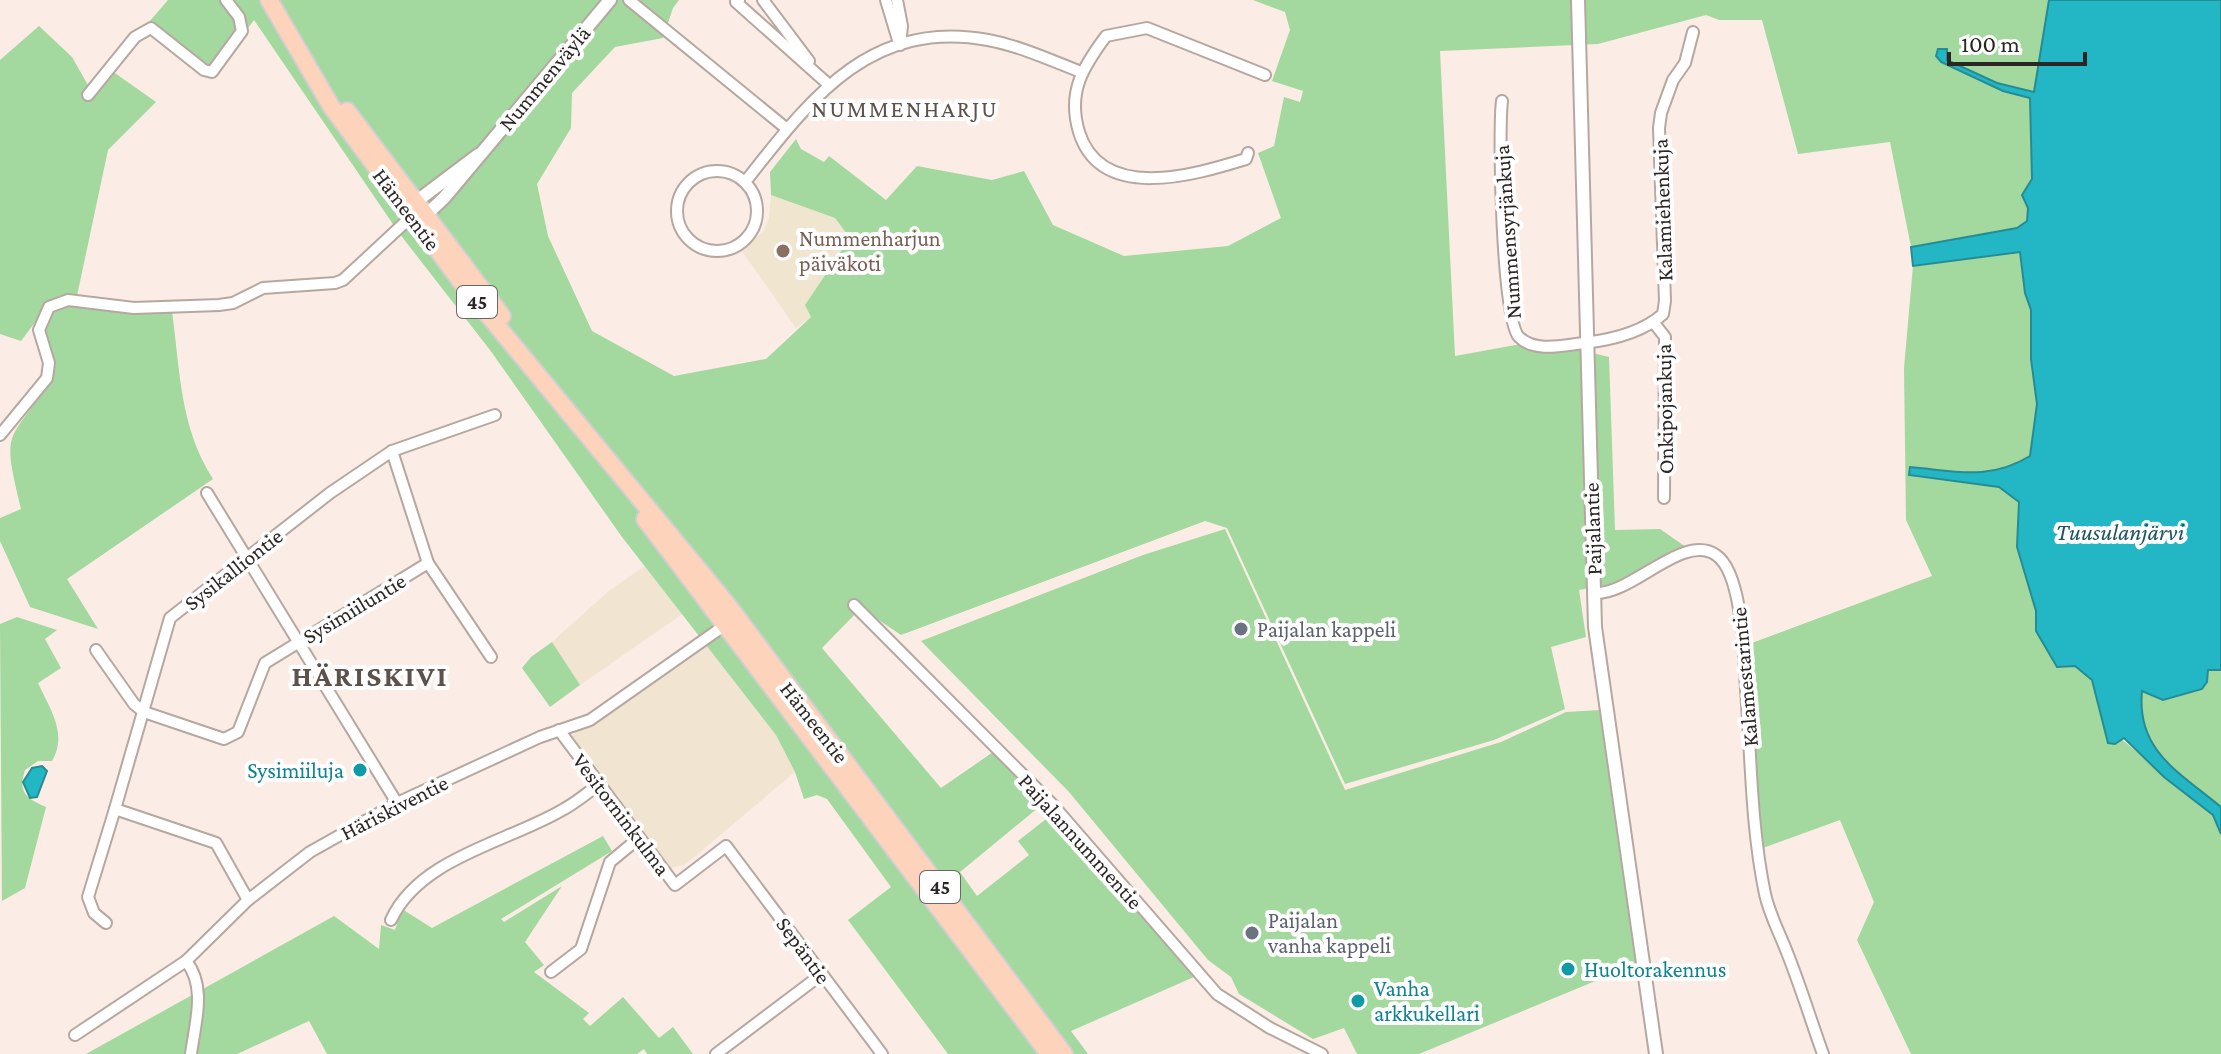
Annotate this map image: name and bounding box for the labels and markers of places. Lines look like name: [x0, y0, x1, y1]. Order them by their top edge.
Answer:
place label: Nummenharjun päiväkoti: [799, 226, 941, 276]
marker: Nummenharjun päiväkoti: [774, 242, 792, 260]
place label: Paijalan kappeli: [1257, 617, 1396, 642]
marker: Paijalan kappeli: [1232, 620, 1250, 638]
place label: Sysimiiluja: [247, 758, 344, 783]
marker: Sysimiiluja: [351, 761, 369, 779]
place label: Paijalan vanha kappeli: [1267, 908, 1391, 958]
marker: Paijalan vanha kappeli: [1243, 924, 1261, 942]
place label: Huoltorakennus: [1584, 957, 1726, 982]
marker: Huoltorakennus: [1559, 960, 1577, 978]
place label: Vanha arkkukellari: [1374, 976, 1480, 1026]
marker: Vanha arkkukellari: [1349, 992, 1367, 1010]

